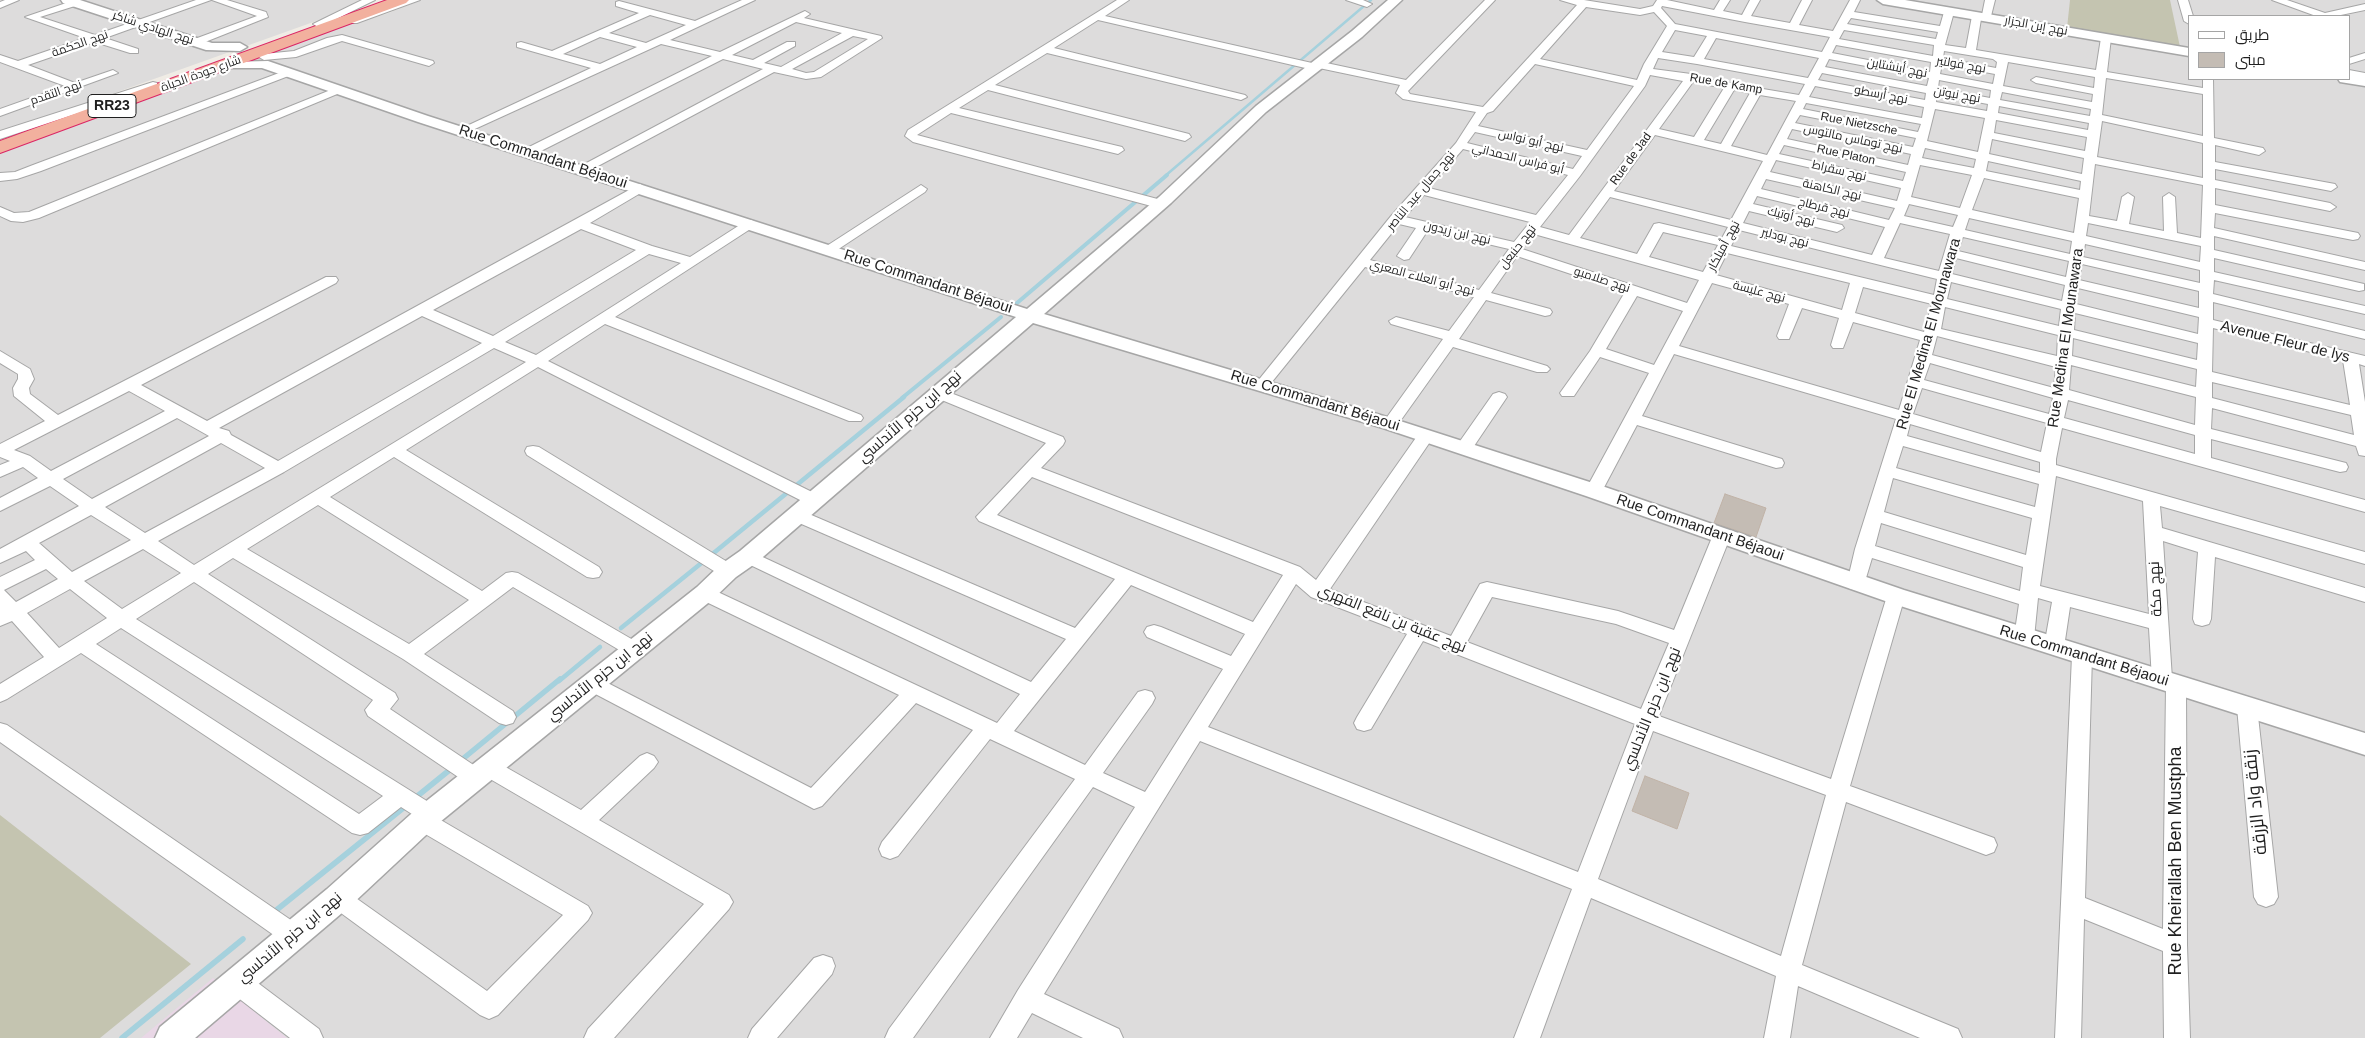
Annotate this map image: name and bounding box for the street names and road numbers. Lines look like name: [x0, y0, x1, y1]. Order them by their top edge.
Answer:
street label: نهج الهادي شاكر: [111, 8, 195, 48]
street label: نهج إبن الجزار: [2003, 13, 2069, 39]
street label: نهج الحكمة: [50, 28, 110, 60]
street label: شارع جودة الحياة: [159, 53, 243, 95]
street label: نهج فولتير: [1935, 54, 1987, 76]
street label: نهج أينشتاين: [1866, 55, 1928, 81]
street label: Rue de Kamp: [1689, 71, 1763, 97]
street label: نهج التقدم: [28, 77, 84, 109]
street label: نهج أرسطو: [1853, 83, 1909, 107]
street label: نهج نيوتن: [1932, 84, 1982, 106]
road number: RR23: [88, 94, 136, 118]
street label: Rue Nietzsche: [1819, 109, 1899, 139]
street label: Rue Commandant Béjaoui: [457, 121, 629, 193]
street label: نهج توماس مالتوس: [1802, 121, 1904, 157]
street label: نهج أبو نواس: [1497, 126, 1565, 156]
street label: Rue de Jad: [1607, 130, 1655, 188]
street label: أبو فراس الحمداني: [1471, 141, 1565, 177]
street label: Rue Platon: [1815, 142, 1877, 168]
street label: نهج جمال عبد الناصر: [1384, 149, 1458, 233]
street label: نهج سقراط: [1810, 158, 1868, 184]
street label: نهج الكاهنة: [1801, 176, 1863, 204]
street label: نهج قرطاج: [1797, 195, 1851, 221]
street label: نهج أوتيك: [1766, 204, 1816, 230]
street label: نهج ابن زيدون: [1422, 218, 1492, 248]
street label: نهج أميلكار: [1705, 218, 1743, 274]
street label: نهج حنبعل: [1496, 222, 1540, 272]
street label: نهج بودلير: [1760, 225, 1810, 251]
street label: Rue El Medina El Mounawara: [1893, 236, 1965, 432]
street label: Rue Commandant Béjaoui: [842, 246, 1014, 318]
street label: Rue Medina El Mounawara: [2044, 247, 2088, 429]
street label: نهج أبو العلاء المعري: [1368, 257, 1476, 299]
street label: نهج صلامبو: [1572, 264, 1632, 296]
street label: نهج عليسة: [1731, 278, 1787, 306]
street label: Avenue Fleur de lys: [2219, 317, 2351, 367]
street label: نهج ابن حزم الأندلسي: [855, 367, 965, 467]
street label: Rue Commandant Béjaoui: [1228, 367, 1402, 435]
street label: Rue Commandant Béjaoui: [1614, 491, 1786, 565]
street label: نهج مكة: [2146, 561, 2166, 617]
street label: نهج عقبة بن نافع الفهري: [1315, 581, 1469, 657]
street label: Rue Commandant Béjaoui: [1997, 622, 2171, 690]
street label: نهج ابن حزم الأندلسي: [543, 629, 657, 725]
street label: نهج ابن حزم الأندلسي: [1619, 645, 1685, 773]
street label: Rue Kheirallah Ben Mustpha: [2165, 746, 2187, 976]
street label: زنقة واد الزرقة: [2240, 748, 2272, 856]
street label: نهج ابن حزم الأندلسي: [234, 889, 346, 987]

